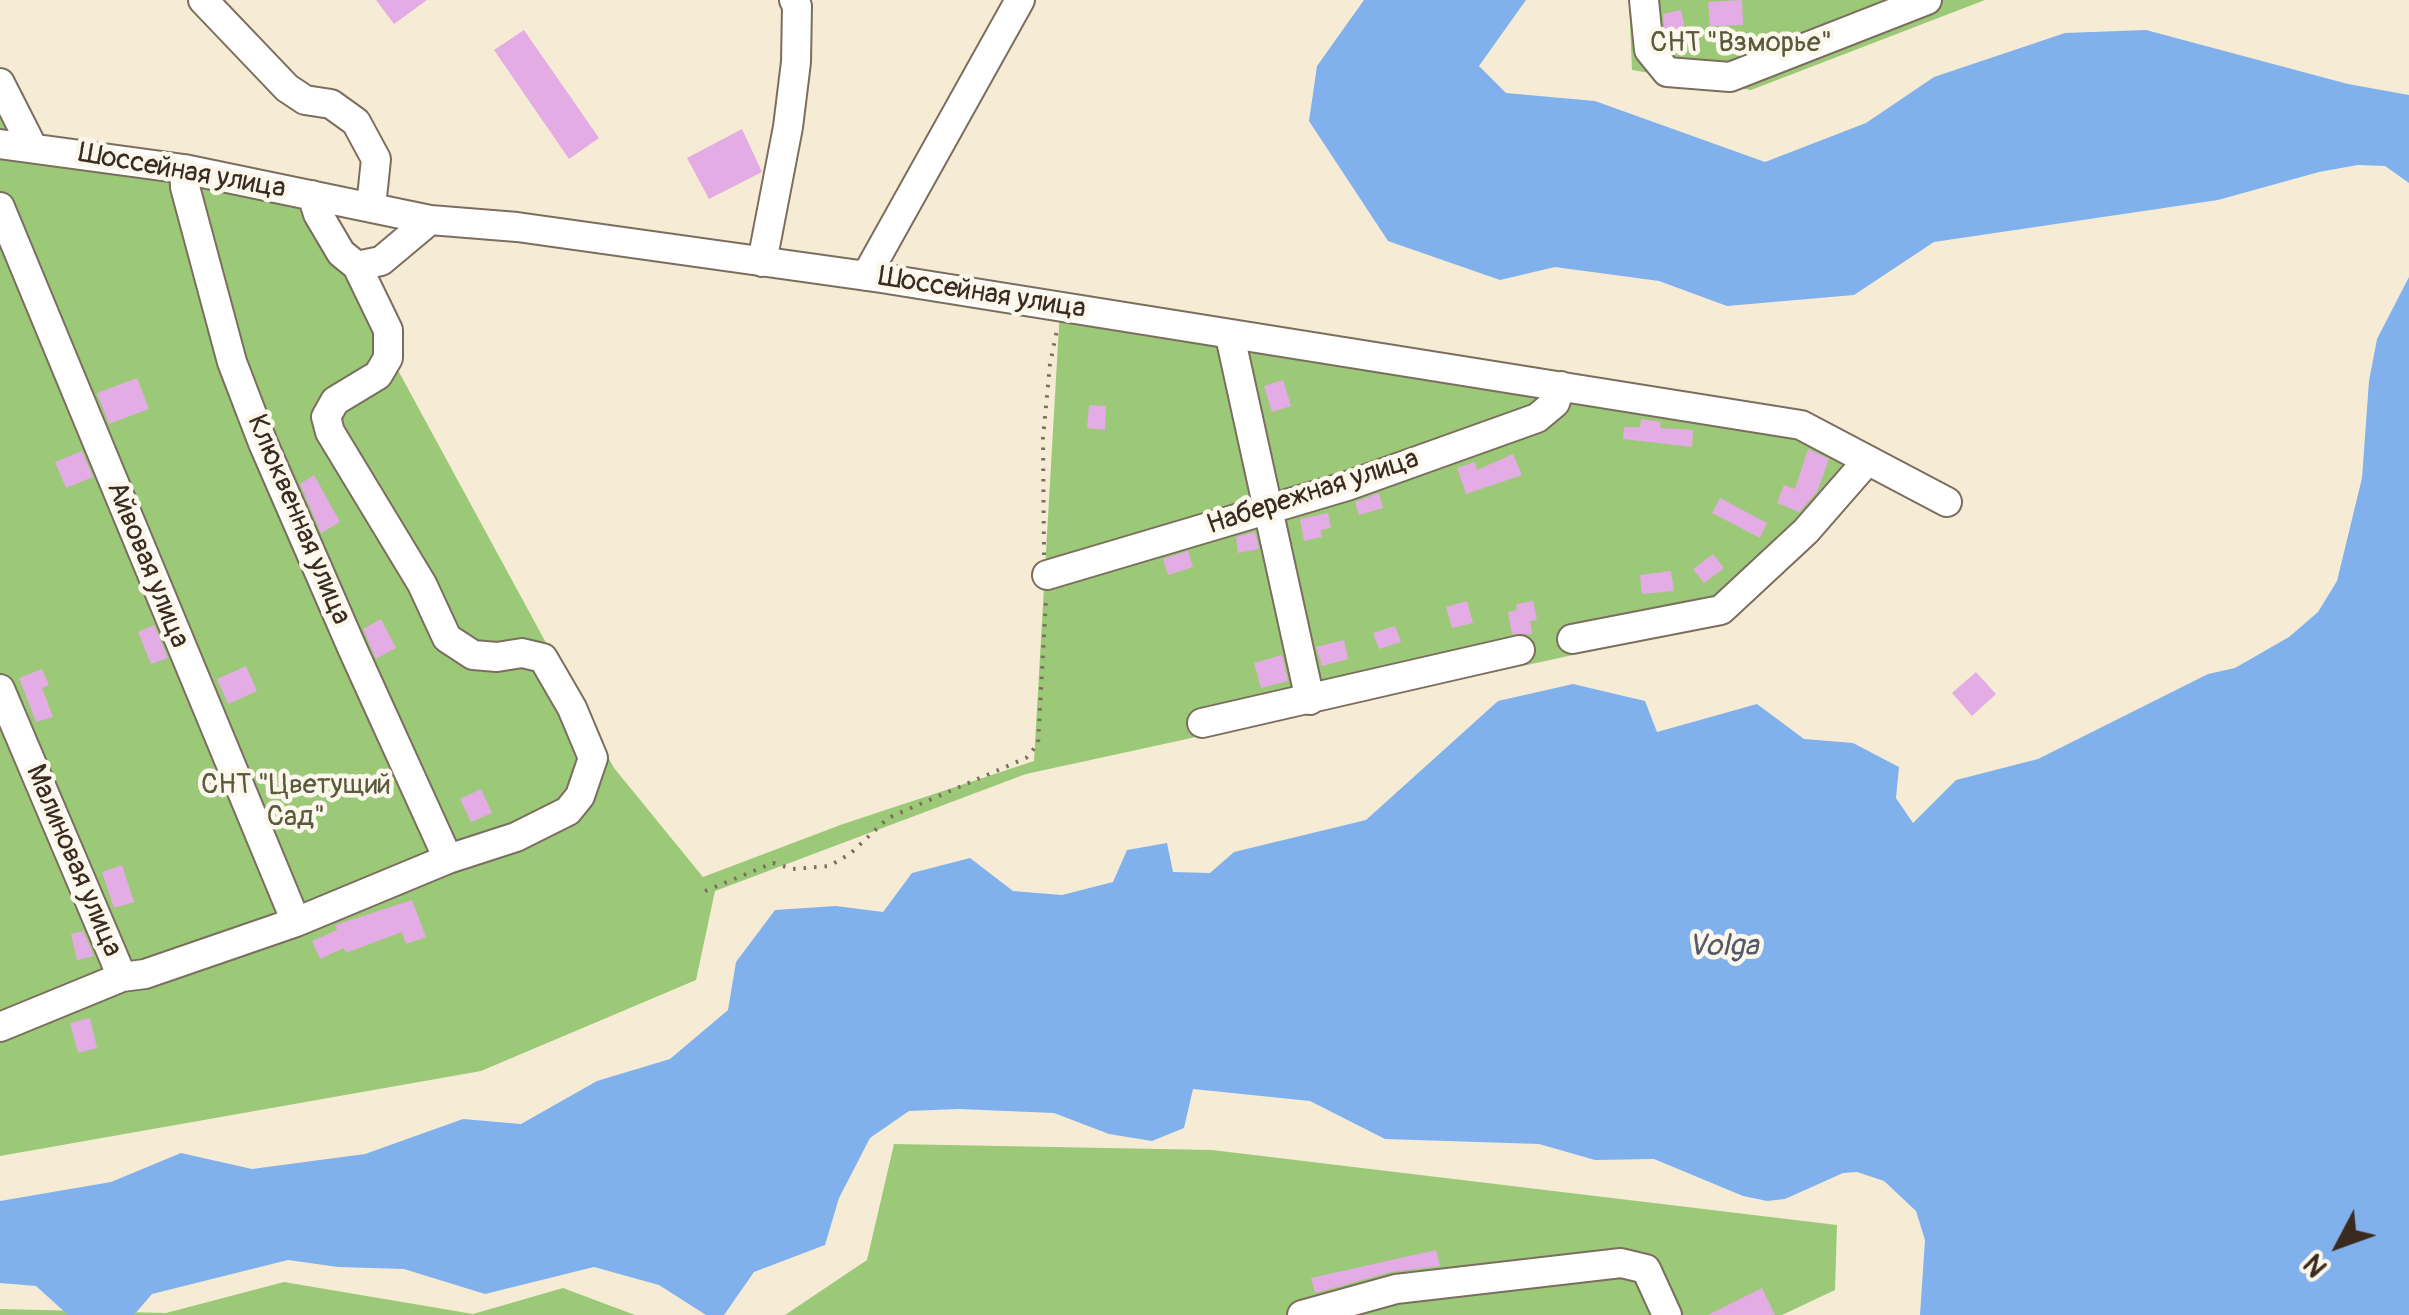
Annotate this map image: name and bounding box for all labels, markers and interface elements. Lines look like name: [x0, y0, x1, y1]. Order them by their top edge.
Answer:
park label: СНТ "Взморье": [1650, 27, 1832, 61]
street label: Шоссейная улица: [76, 137, 288, 207]
street label: Шоссейная улица: [876, 261, 1088, 327]
street label: Клюквенная улица: [239, 410, 357, 630]
street label: Набережная улица: [1203, 443, 1423, 543]
street label: Айвовая улица: [98, 477, 196, 653]
street label: Малиновая улица: [17, 760, 129, 962]
park label: СНТ "Цветущий Сад": [201, 769, 391, 835]
water label: Volga: [1688, 929, 1758, 965]
north arrow: [2289, 1195, 2389, 1295]
text: N: [2297, 1246, 2335, 1284]

